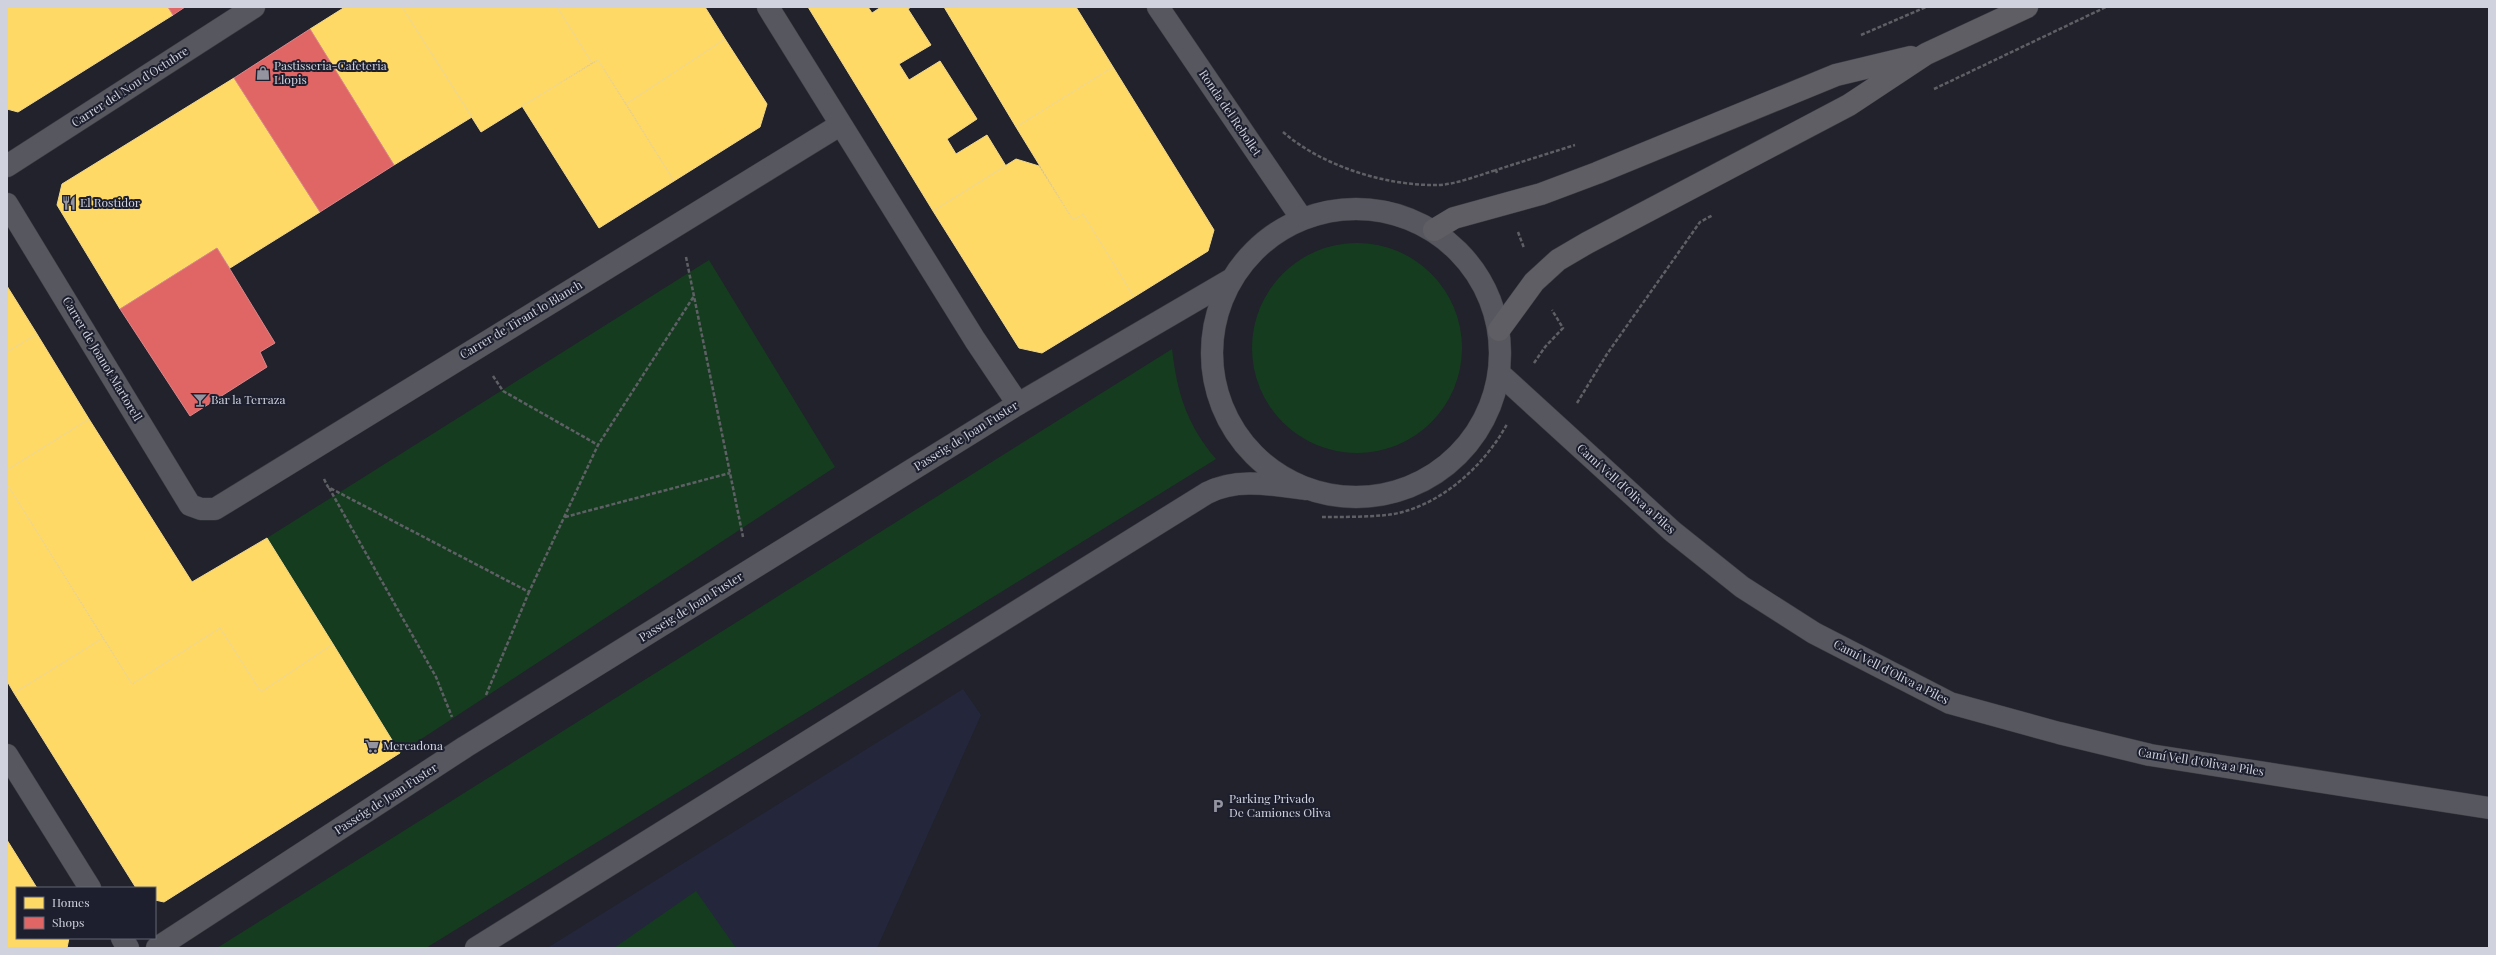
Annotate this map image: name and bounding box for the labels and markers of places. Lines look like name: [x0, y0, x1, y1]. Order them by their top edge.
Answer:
place label: Pastisseria-Cafeteria Llopis: [274, 57, 387, 87]
shop icon: Pastisseria-Cafeteria Llopis: [255, 65, 271, 81]
place label: El Rostidor: [80, 194, 141, 210]
restaurant icon: El Rostidor: [61, 195, 77, 211]
place label: Bar la Terraza: [211, 391, 286, 407]
bar icon: Bar la Terraza: [192, 392, 208, 408]
place label: Mercadona: [383, 737, 443, 753]
supermarket icon: Mercadona: [364, 738, 380, 754]
place label: Parking Privado De Camiones Oliva: [1229, 790, 1331, 820]
parking icon: Parking Privado De Camiones Oliva: [1210, 798, 1226, 814]

